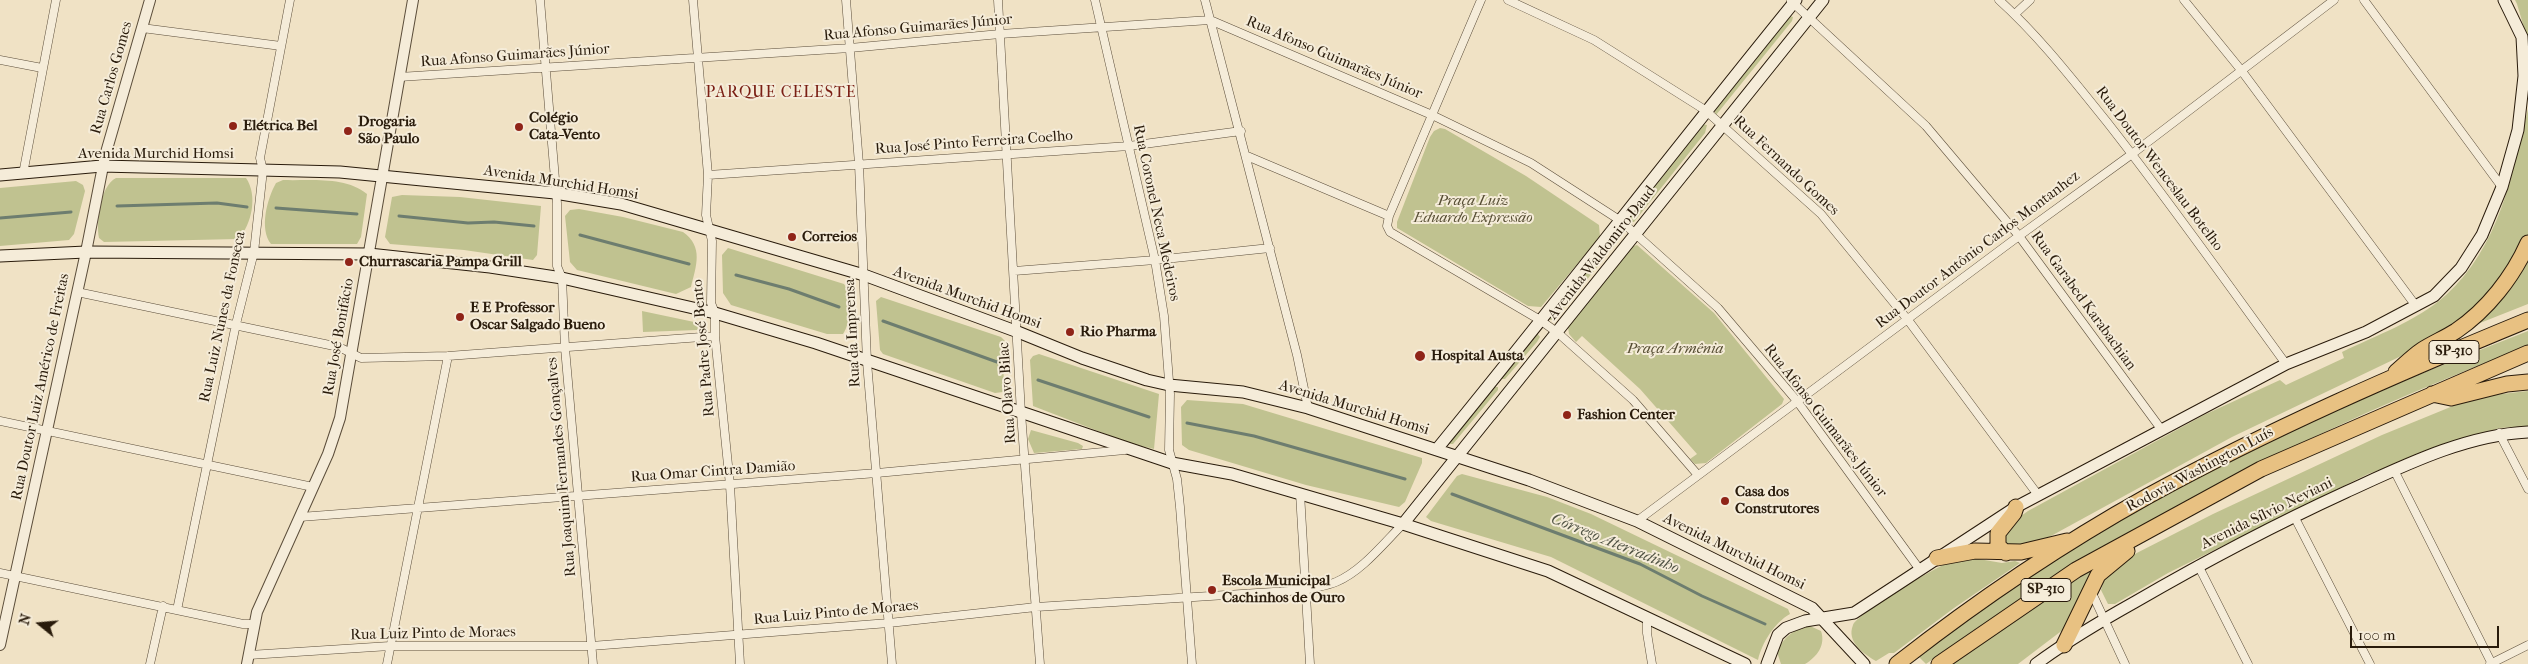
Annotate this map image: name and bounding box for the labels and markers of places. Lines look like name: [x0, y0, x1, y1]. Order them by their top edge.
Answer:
place label: Colégio Cata-Vento: [529, 109, 600, 144]
place label: Drogaria São Paulo: [358, 113, 419, 148]
place label: Elétrica Bel: [243, 117, 318, 135]
marker: Elétrica Bel: [227, 120, 239, 132]
marker: Colégio Cata-Vento: [513, 121, 525, 133]
marker: Drogaria São Paulo: [342, 125, 354, 137]
place label: Correios: [802, 228, 857, 246]
marker: Correios: [786, 231, 798, 243]
place label: Churrascaria Pampa Grill: [359, 253, 522, 271]
marker: Churrascaria Pampa Grill: [343, 256, 355, 268]
place label: E E Professor Oscar Salgado Bueno: [470, 299, 605, 334]
marker: E E Professor Oscar Salgado Bueno: [454, 311, 466, 323]
place label: Rio Pharma: [1080, 323, 1156, 341]
marker: Rio Pharma: [1064, 326, 1076, 338]
place label: Hospital Austa: [1431, 347, 1524, 365]
marker: Hospital Austa: [1413, 349, 1427, 363]
place label: Fashion Center: [1577, 406, 1675, 424]
marker: Fashion Center: [1561, 409, 1573, 421]
place label: Casa dos Construtores: [1735, 483, 1819, 518]
marker: Casa dos Construtores: [1719, 495, 1731, 507]
place label: Escola Municipal Cachinhos de Ouro: [1222, 572, 1345, 607]
marker: Escola Municipal Cachinhos de Ouro: [1206, 584, 1218, 596]

